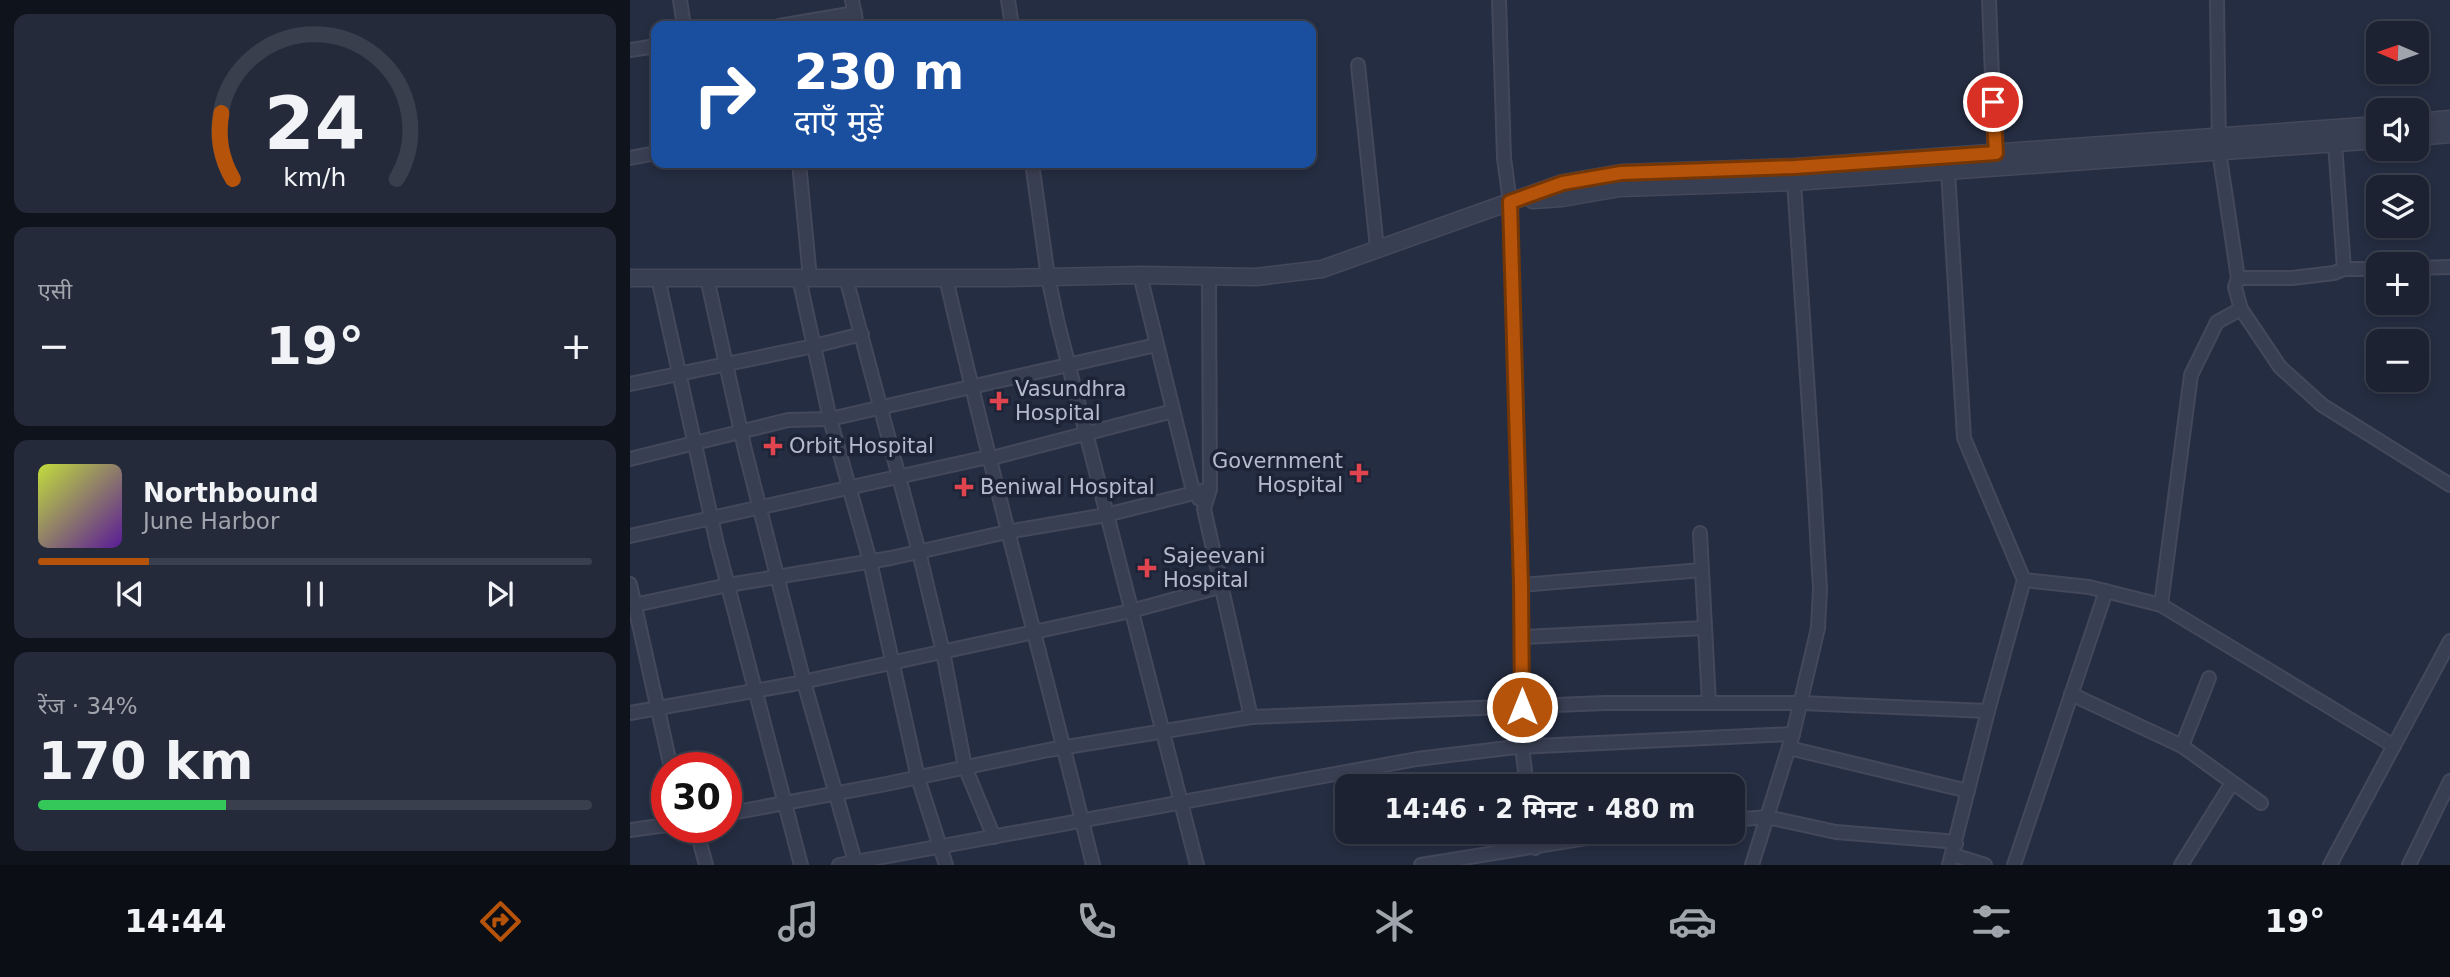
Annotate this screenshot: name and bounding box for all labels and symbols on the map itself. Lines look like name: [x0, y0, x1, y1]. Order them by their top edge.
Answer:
north arrow: [2366, 21, 2429, 84]
pin: [1963, 72, 2023, 132]
place label: Vasundhra Hospital: [1015, 377, 1126, 425]
marker: Vasundhra Hospital: [989, 391, 1009, 411]
place label: Orbit Hospital: [789, 434, 934, 458]
marker: Orbit Hospital: [763, 436, 783, 456]
place label: Government Hospital: [1212, 449, 1343, 497]
marker: Government Hospital: [1349, 463, 1369, 483]
place label: Beniwal Hospital: [980, 475, 1155, 499]
marker: Beniwal Hospital: [954, 477, 974, 497]
place label: Sajeevani Hospital: [1163, 544, 1265, 592]
marker: Sajeevani Hospital: [1137, 558, 1157, 578]
position arrow: [1485, 670, 1559, 744]
speed limit sign: 30: [651, 752, 742, 843]

